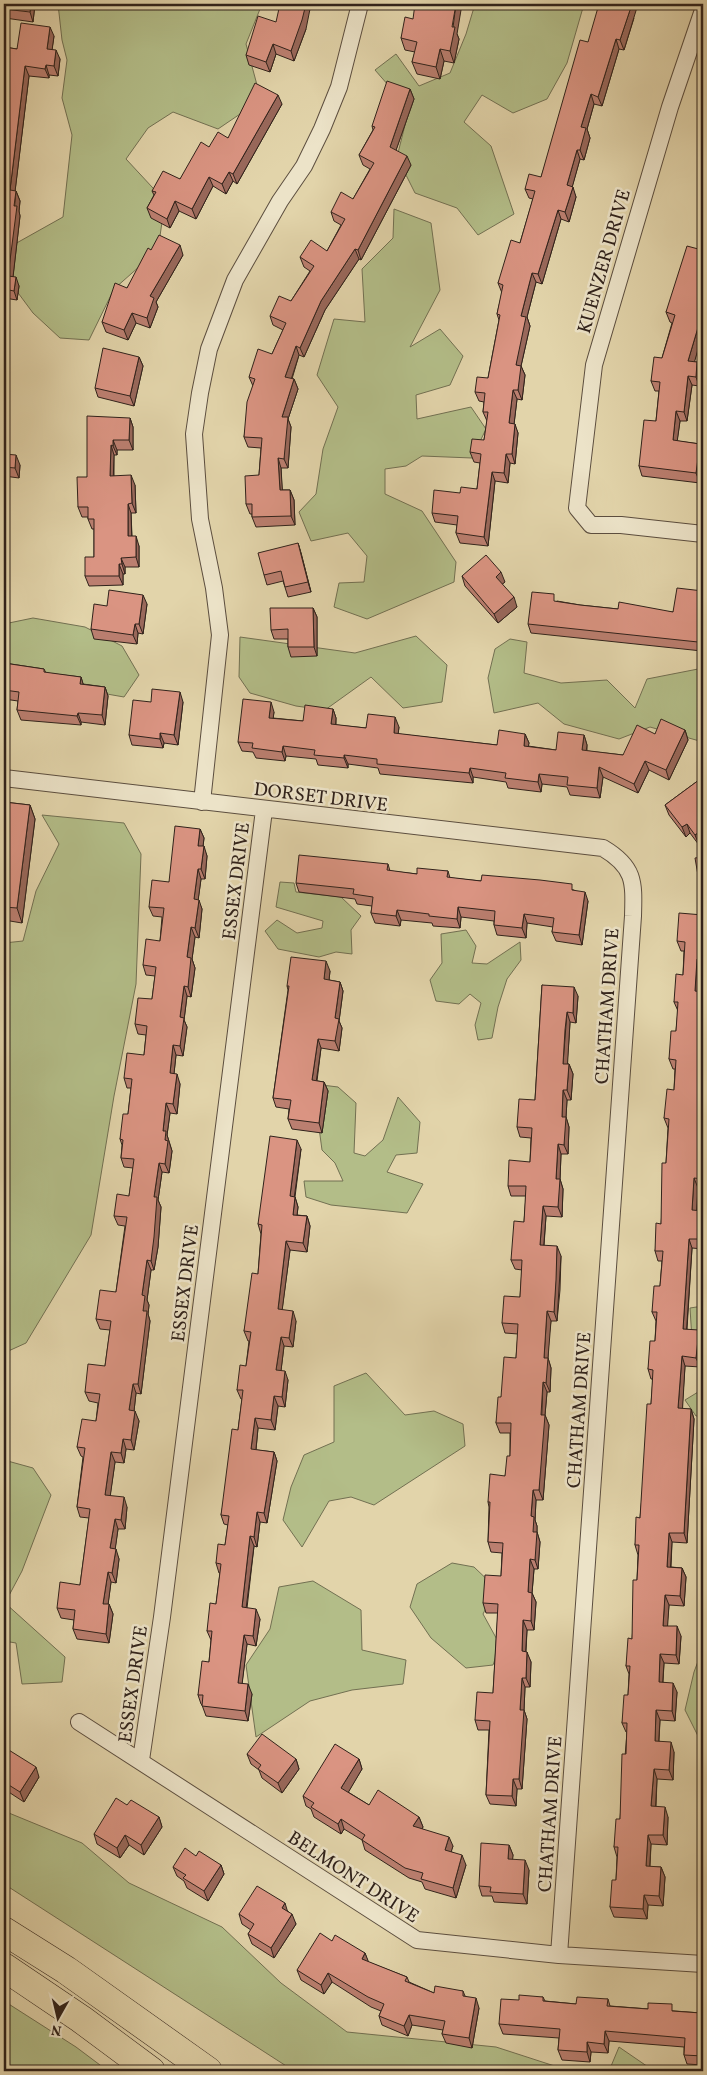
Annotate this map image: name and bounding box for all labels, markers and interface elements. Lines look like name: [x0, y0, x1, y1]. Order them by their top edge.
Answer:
street label: KUENZER DRIVE: [572, 186, 638, 337]
street label: DORSET DRIVE: [252, 777, 389, 819]
street label: ESSEX DRIVE: [217, 821, 257, 942]
street label: CHATHAM DRIVE: [590, 927, 626, 1085]
street label: ESSEX DRIVE: [166, 1223, 206, 1344]
street label: CHATHAM DRIVE: [562, 1331, 598, 1489]
street label: ESSEX DRIVE: [113, 1624, 155, 1745]
street label: CHATHAM DRIVE: [533, 1735, 569, 1893]
street label: BELMONT DRIVE: [282, 1825, 424, 1930]
north arrow: [32, 1992, 82, 2042]
text: N: [50, 2019, 63, 2040]

